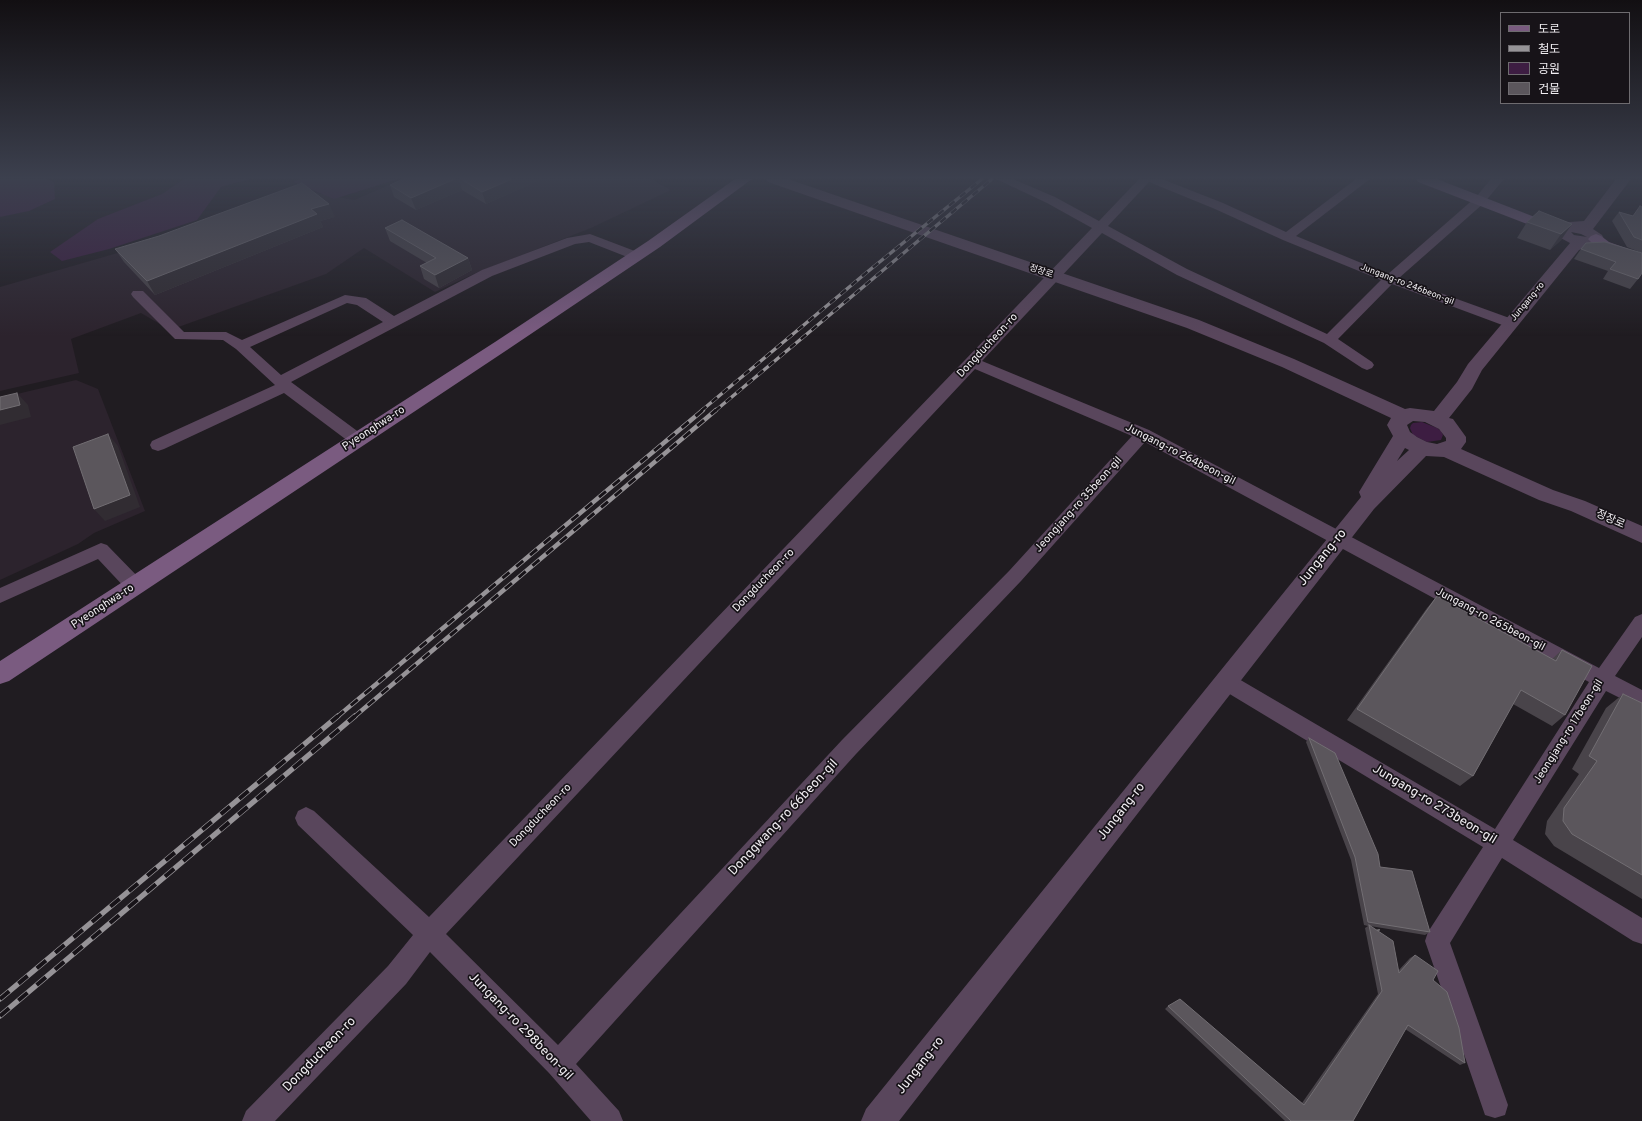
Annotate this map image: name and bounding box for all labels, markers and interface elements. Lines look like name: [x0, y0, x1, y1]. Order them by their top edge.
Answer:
legend: [1500, 12, 1630, 104]
text: 도로: [1538, 22, 1560, 38]
text: 철도: [1538, 42, 1560, 58]
text: 공원: [1538, 62, 1560, 78]
text: 건물: [1538, 82, 1560, 98]
street label: Jungang-ro 246beon-gil: [1359, 262, 1455, 308]
street label: 정장로: [1027, 263, 1055, 281]
street label: Jungang-ro: [1509, 280, 1547, 324]
street label: Dongducheon-ro: [955, 311, 1021, 381]
street label: Pyeonghwa-ro: [340, 404, 408, 454]
street label: Jungang-ro 264beon-gil: [1123, 422, 1237, 488]
street label: Jeongjang-ro 35beon-gil: [1033, 454, 1125, 556]
street label: 정장로: [1593, 508, 1627, 532]
street label: Jungang-ro: [1295, 527, 1351, 589]
street label: Dongducheon-ro: [730, 547, 798, 615]
street label: Pyeonghwa-ro: [69, 582, 137, 632]
street label: Jungang-ro 265beon-gil: [1433, 586, 1547, 654]
street label: Jeongjang-ro 17beon-gil: [1532, 677, 1606, 787]
street label: Donggwang-ro 66beon-gil: [726, 757, 842, 879]
street label: Jungang-ro 273beon-gil: [1369, 762, 1499, 848]
street label: Jungang-ro: [1095, 780, 1149, 844]
street label: Dongducheon-ro: [507, 782, 575, 850]
street label: Jungang-ro 298beon-gil: [464, 970, 576, 1084]
street label: Dongducheon-ro: [280, 1014, 360, 1096]
street label: Jungang-ro: [894, 1034, 948, 1098]

